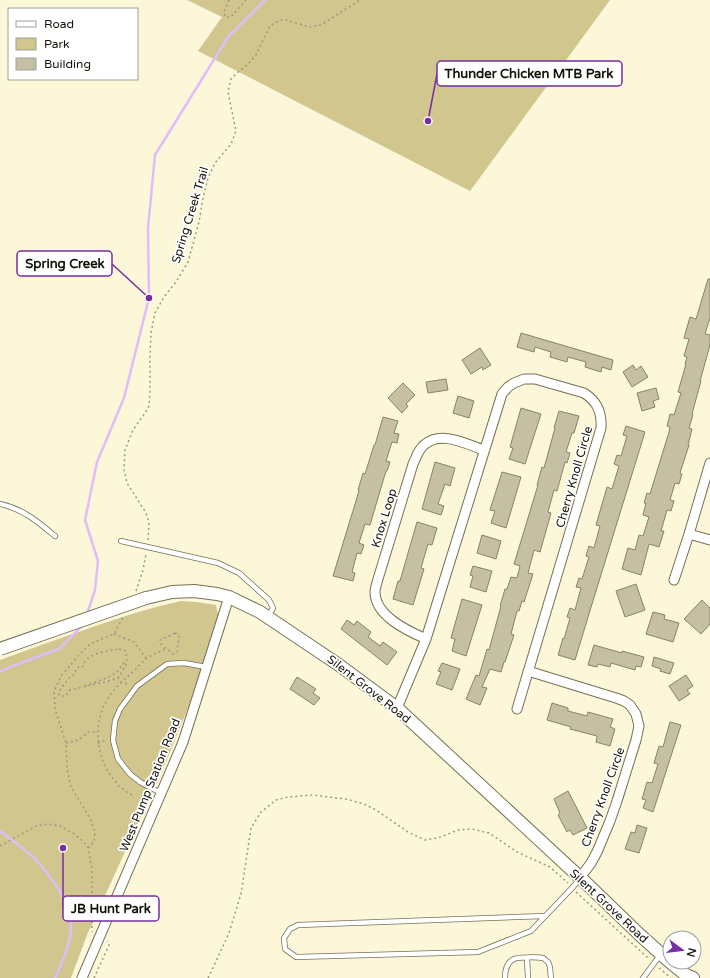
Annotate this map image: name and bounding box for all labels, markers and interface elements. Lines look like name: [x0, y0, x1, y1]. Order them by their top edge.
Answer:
legend: [8, 8, 138, 80]
text: Road: [44, 17, 74, 31]
text: Park: [44, 37, 70, 51]
text: Building: [44, 57, 91, 71]
callout: Thunder Chicken MTB Park: [437, 61, 622, 86]
text: Thunder Chicken MTB Park: [444, 66, 613, 82]
street label: Spring Creek Trail: [169, 165, 211, 265]
callout: Spring Creek: [17, 251, 112, 276]
text: Spring Creek: [25, 256, 105, 272]
street label: Cherry Knoll Circle: [553, 424, 595, 529]
street label: Knox Loop: [368, 487, 400, 549]
street label: Silent Grove Road: [325, 652, 413, 726]
street label: West Pump Station Road: [117, 716, 183, 854]
street label: Cherry Knoll Circle: [578, 745, 628, 849]
street label: Silent Grove Road: [567, 866, 651, 946]
callout: JB Hunt Park: [63, 896, 159, 921]
text: JB Hunt Park: [70, 901, 151, 917]
north arrow: [662, 930, 702, 970]
text: N: [684, 947, 699, 958]

